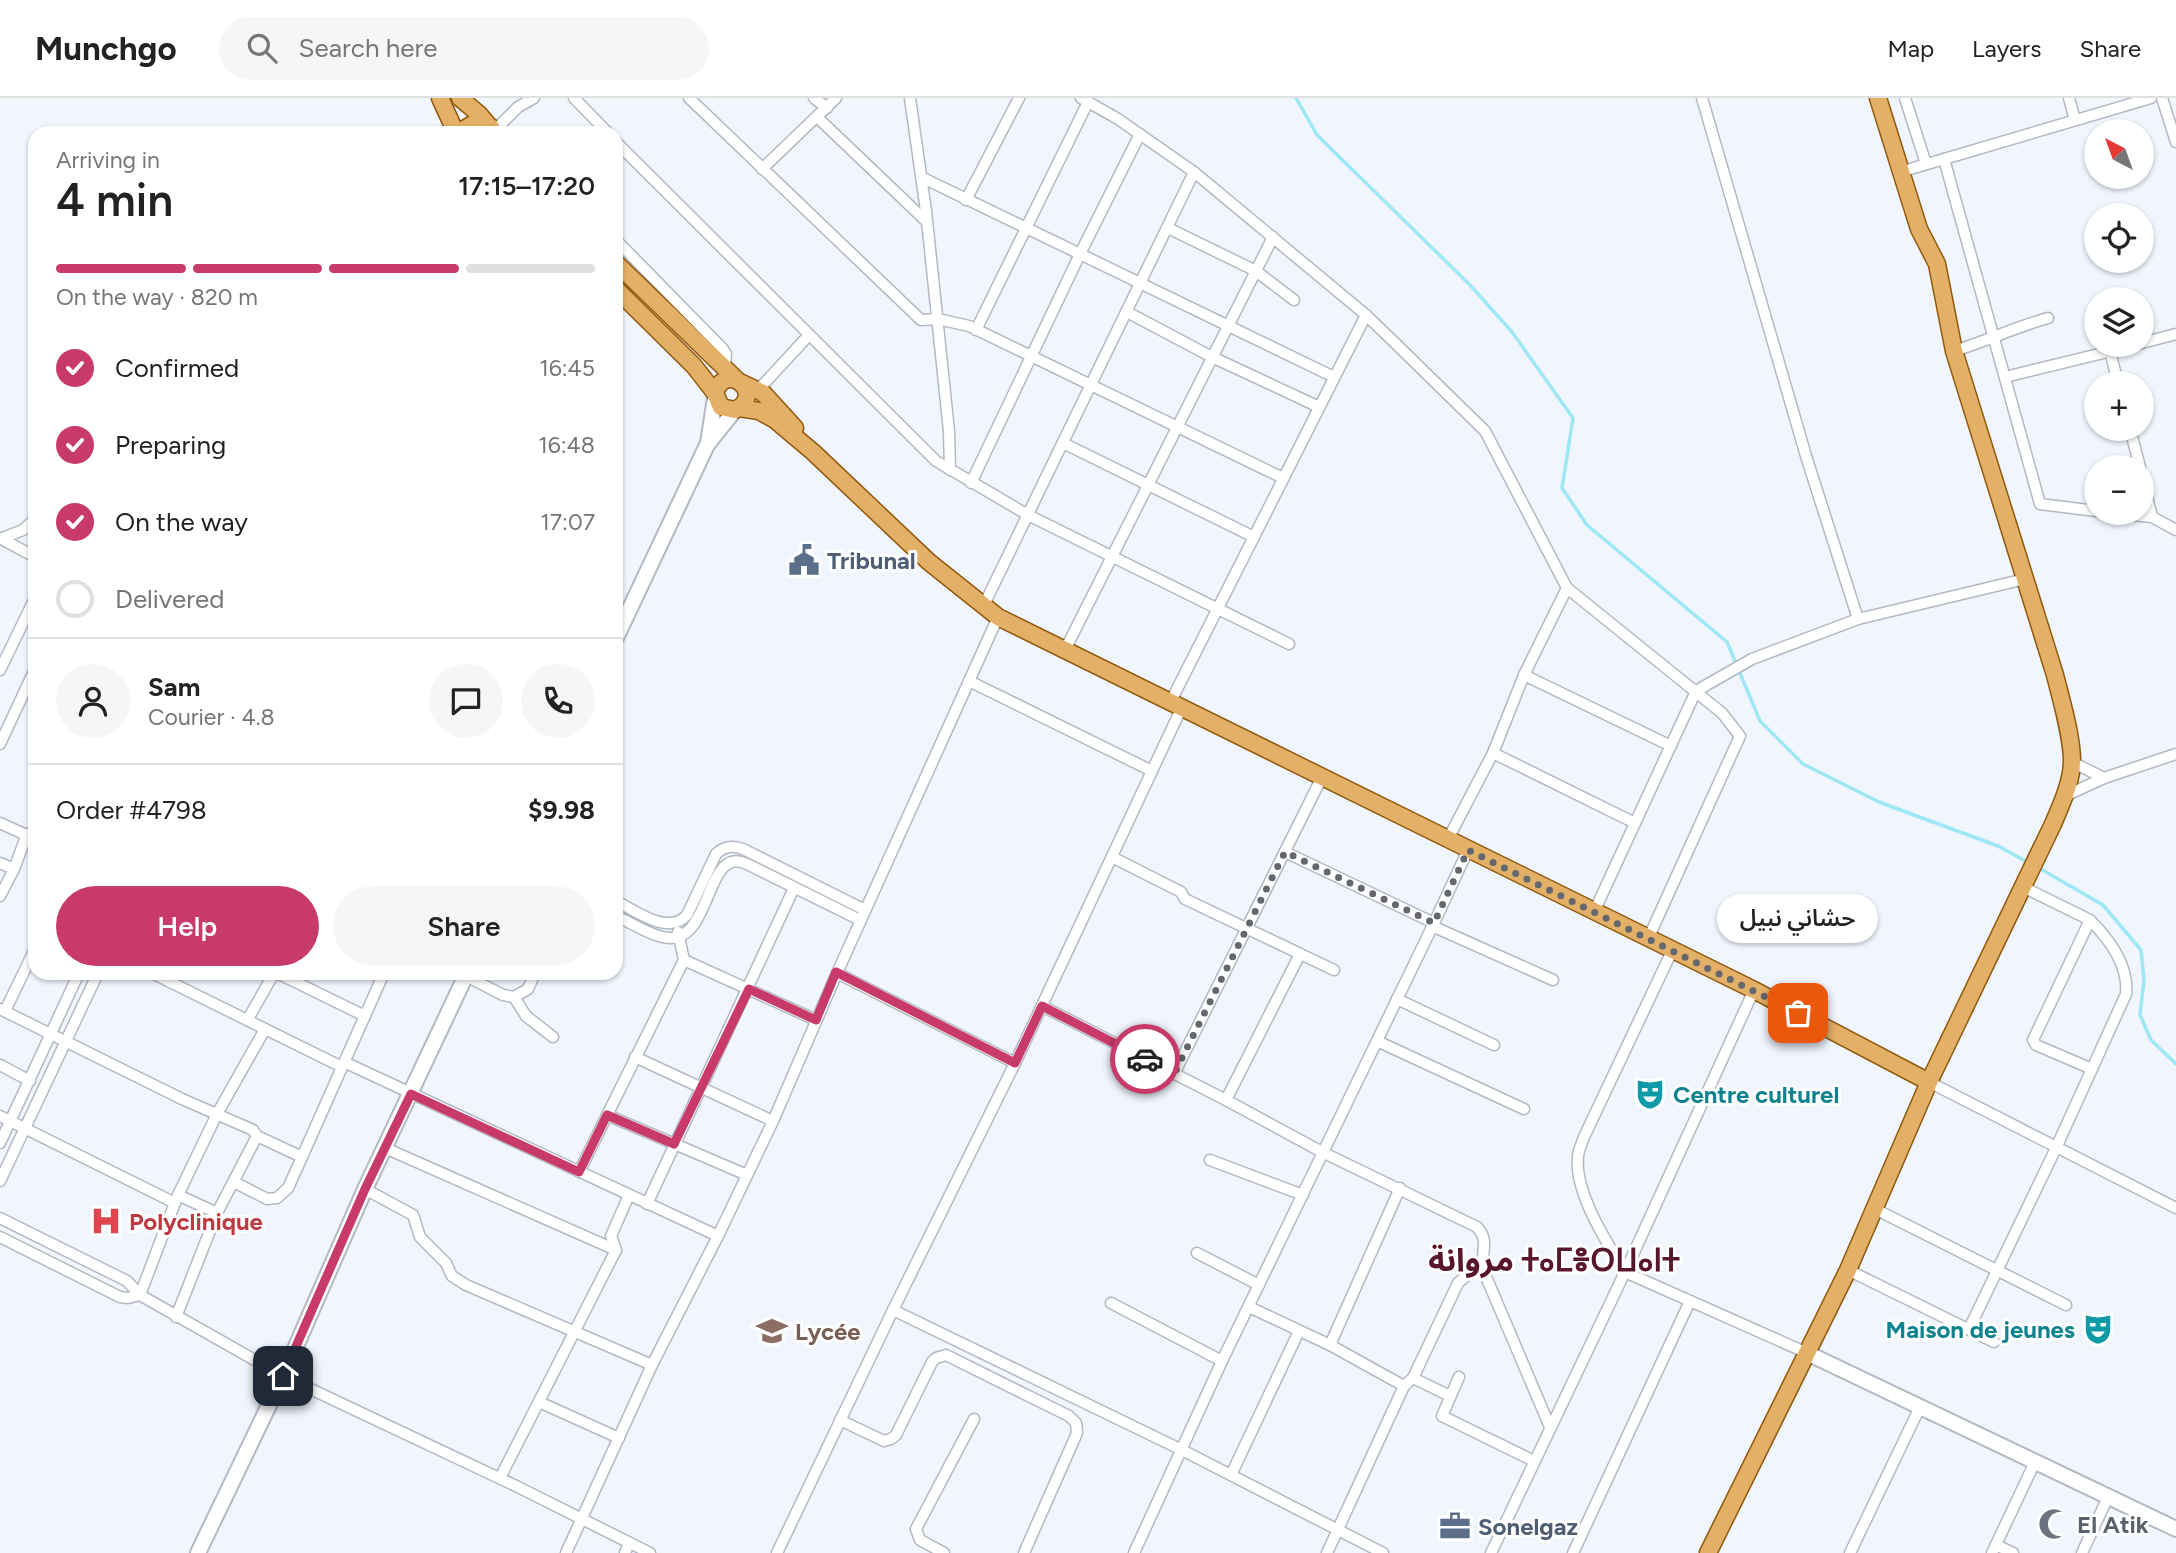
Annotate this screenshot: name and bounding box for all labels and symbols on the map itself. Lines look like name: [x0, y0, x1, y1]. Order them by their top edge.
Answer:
north arrow: [2084, 119, 2154, 189]
public building icon: Tribunal: [787, 543, 821, 577]
place label: Tribunal: [827, 546, 916, 575]
callout: حشاني نبيل: [1717, 894, 1878, 943]
pin: [1768, 983, 1828, 1043]
courier: [1110, 1024, 1180, 1094]
theatre icon: Centre culturel: [1633, 1077, 1667, 1111]
place label: Centre culturel: [1673, 1080, 1839, 1109]
hospital icon: Polyclinique: [89, 1204, 123, 1238]
place label: Polyclinique: [129, 1207, 263, 1236]
district label: مروانة ⵜⴰⵎⴻⵔⵡⴰⵏⵜ: [1428, 1241, 1680, 1279]
theatre icon: Maison de jeunes: [2081, 1312, 2115, 1346]
school or university icon: Lycée: [755, 1314, 789, 1348]
place label: Maison de jeunes: [1886, 1315, 2075, 1344]
place label: Lycée: [795, 1317, 861, 1346]
pin: [253, 1346, 313, 1406]
mosque icon: El Atik: [2037, 1507, 2071, 1541]
office icon: Sonelgaz: [1438, 1509, 1472, 1543]
place label: El Atik: [2077, 1510, 2149, 1539]
place label: Sonelgaz: [1478, 1512, 1578, 1541]

